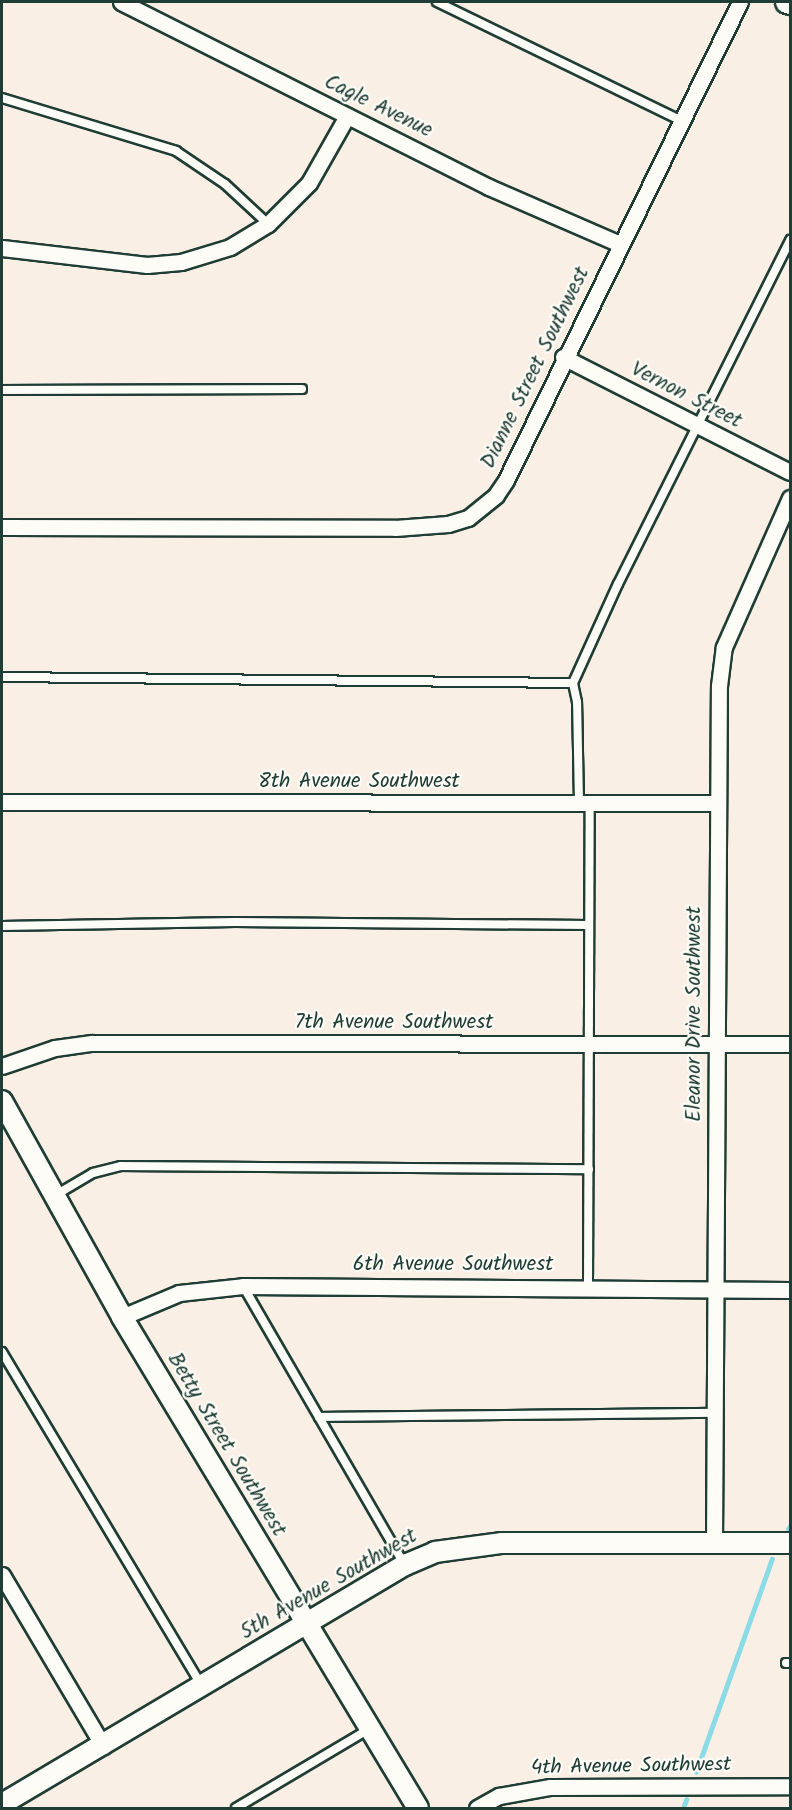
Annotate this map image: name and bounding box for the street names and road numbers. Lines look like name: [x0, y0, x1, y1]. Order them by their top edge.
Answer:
street label: Cagle Avenue: [320, 70, 436, 144]
street label: Dianne Street Southwest: [476, 263, 596, 473]
street label: Vernon Street: [626, 357, 746, 435]
street label: 8th Avenue Southwest: [258, 769, 460, 795]
street label: Eleanor Drive Southwest: [682, 906, 708, 1122]
street label: 7th Avenue Southwest: [295, 1010, 493, 1036]
street label: 6th Avenue Southwest: [353, 1252, 553, 1278]
street label: Betty Street Southwest: [161, 1349, 291, 1541]
street label: 5th Avenue Southwest: [236, 1524, 422, 1646]
street label: 4th Avenue Southwest: [531, 1753, 731, 1781]

